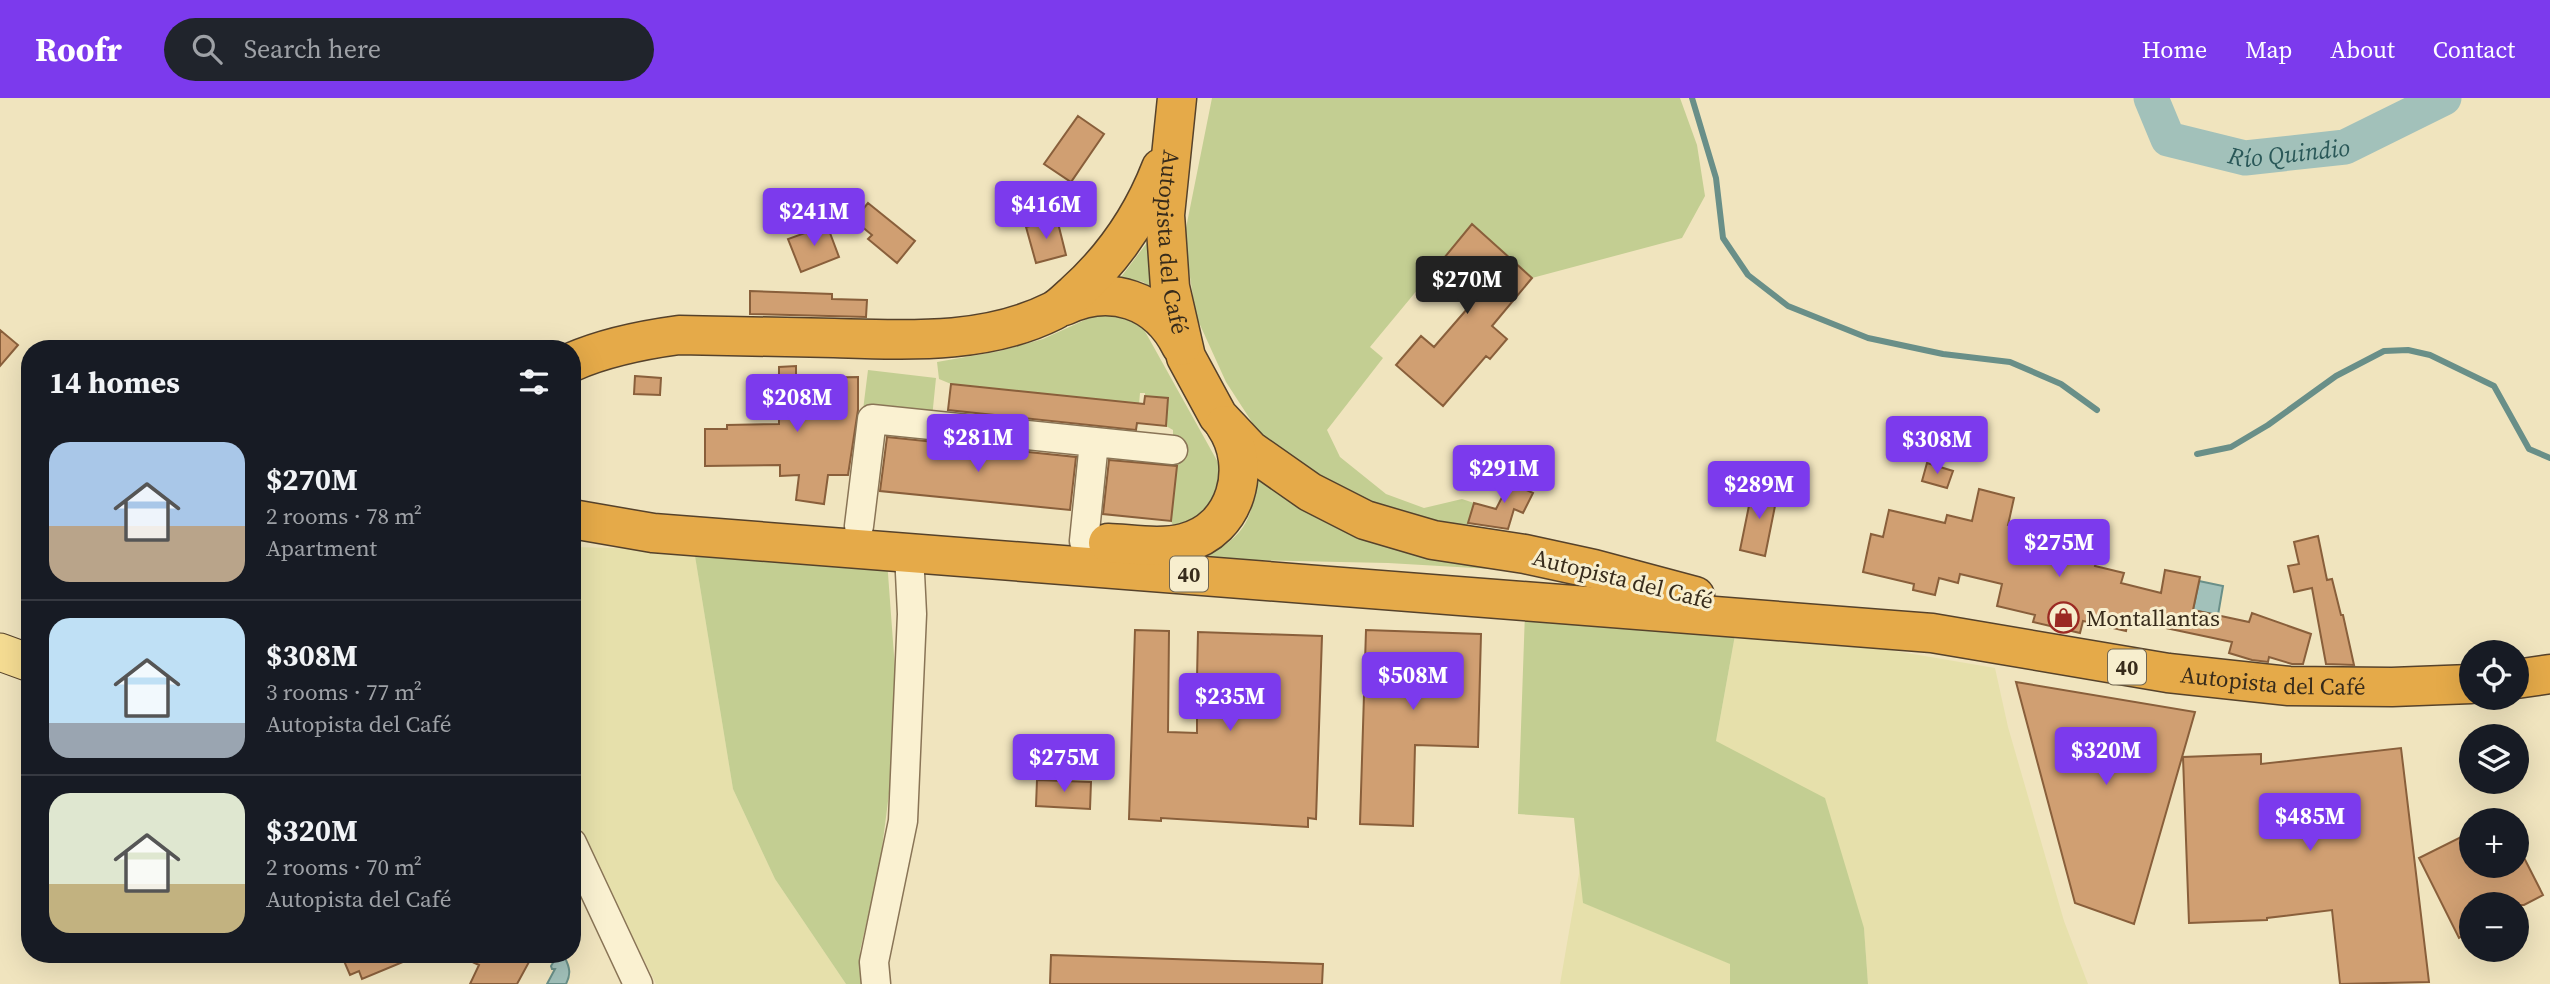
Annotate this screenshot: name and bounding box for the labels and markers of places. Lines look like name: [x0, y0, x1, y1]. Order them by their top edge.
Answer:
pin: $416M: [997, 181, 1095, 241]
pin: $241M: [765, 188, 863, 248]
pin: $270M: [1418, 256, 1516, 316]
pin: $208M: [748, 374, 846, 434]
pin: $281M: [929, 414, 1027, 474]
pin: $308M: [1888, 416, 1986, 476]
pin: $291M: [1455, 446, 1553, 505]
pin: $289M: [1710, 462, 1808, 521]
pin: $275M: [2010, 519, 2108, 579]
shop icon: Montallantas: [2046, 601, 2080, 635]
place label: Montallantas: [2086, 602, 2220, 634]
pin: $508M: [1364, 652, 1462, 712]
pin: $235M: [1181, 674, 1279, 733]
pin: $320M: [2057, 728, 2155, 787]
pin: $275M: [1015, 734, 1113, 794]
pin: $485M: [2261, 794, 2359, 853]

